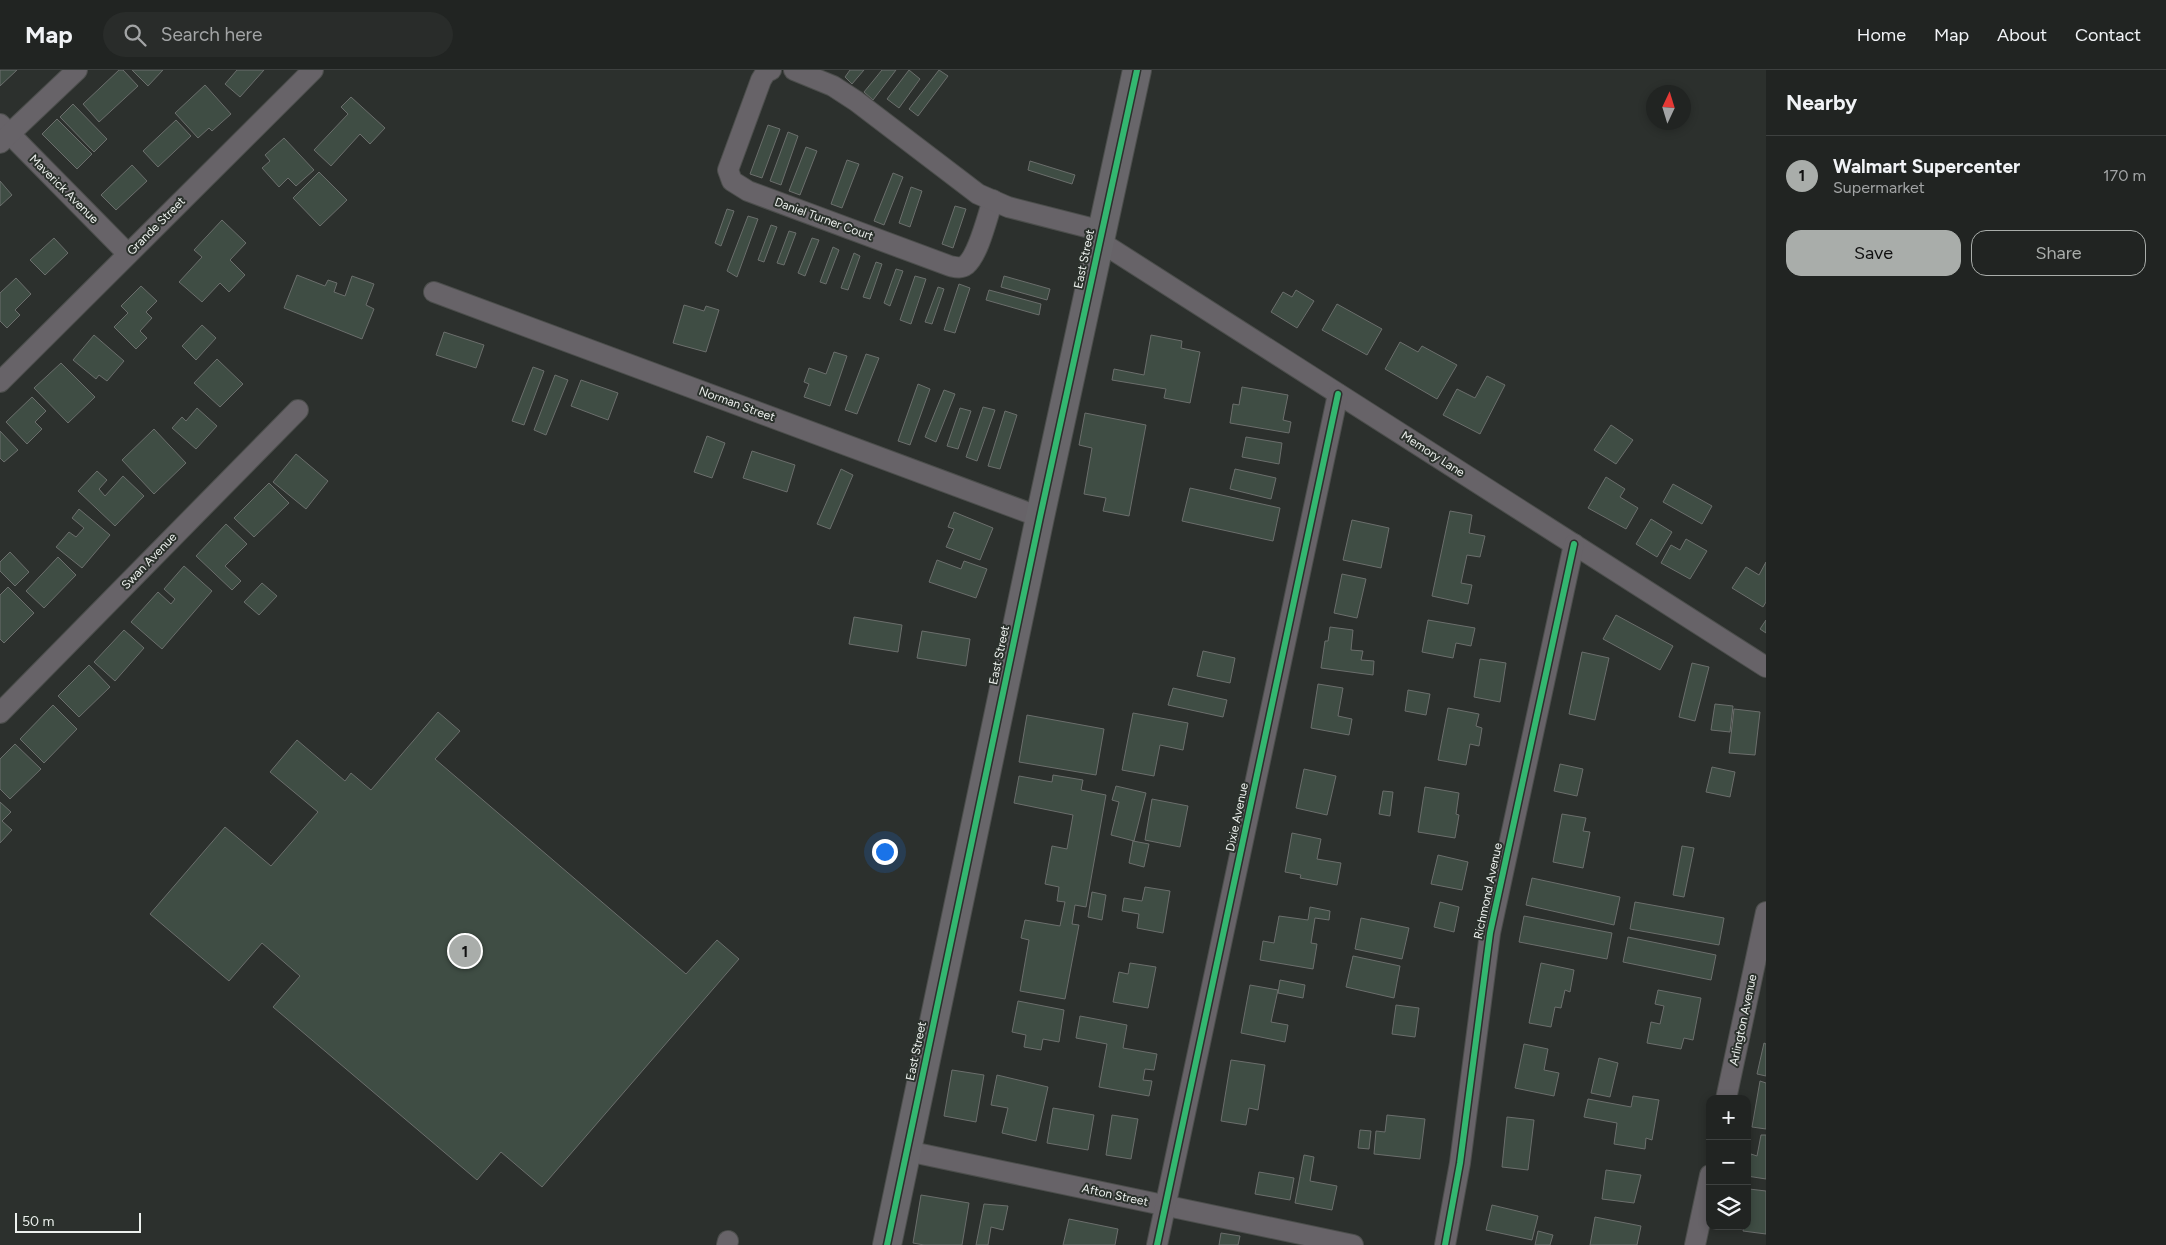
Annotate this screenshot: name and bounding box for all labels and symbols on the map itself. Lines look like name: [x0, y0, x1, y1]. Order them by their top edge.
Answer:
north arrow: [1646, 85, 1691, 130]
street label: Maverick Avenue: [27, 152, 102, 227]
street label: Grande Street: [124, 194, 188, 258]
street label: Daniel Turner Court: [773, 195, 876, 244]
street label: East Street: [1071, 228, 1097, 290]
street label: Norman Street: [697, 384, 777, 424]
street label: Memory Lane: [1399, 428, 1468, 480]
street label: Swan Avenue: [119, 530, 180, 592]
street label: East Street: [986, 624, 1012, 686]
street label: Dixie Avenue: [1223, 781, 1251, 853]
your location: [872, 839, 898, 865]
street label: Richmond Avenue: [1471, 841, 1505, 940]
pin: 1: [449, 932, 481, 970]
street label: Arlington Avenue: [1726, 973, 1760, 1067]
street label: East Street: [903, 1020, 929, 1082]
street label: Afton Street: [1081, 1181, 1150, 1209]
scale bar: [15, 1210, 141, 1233]

